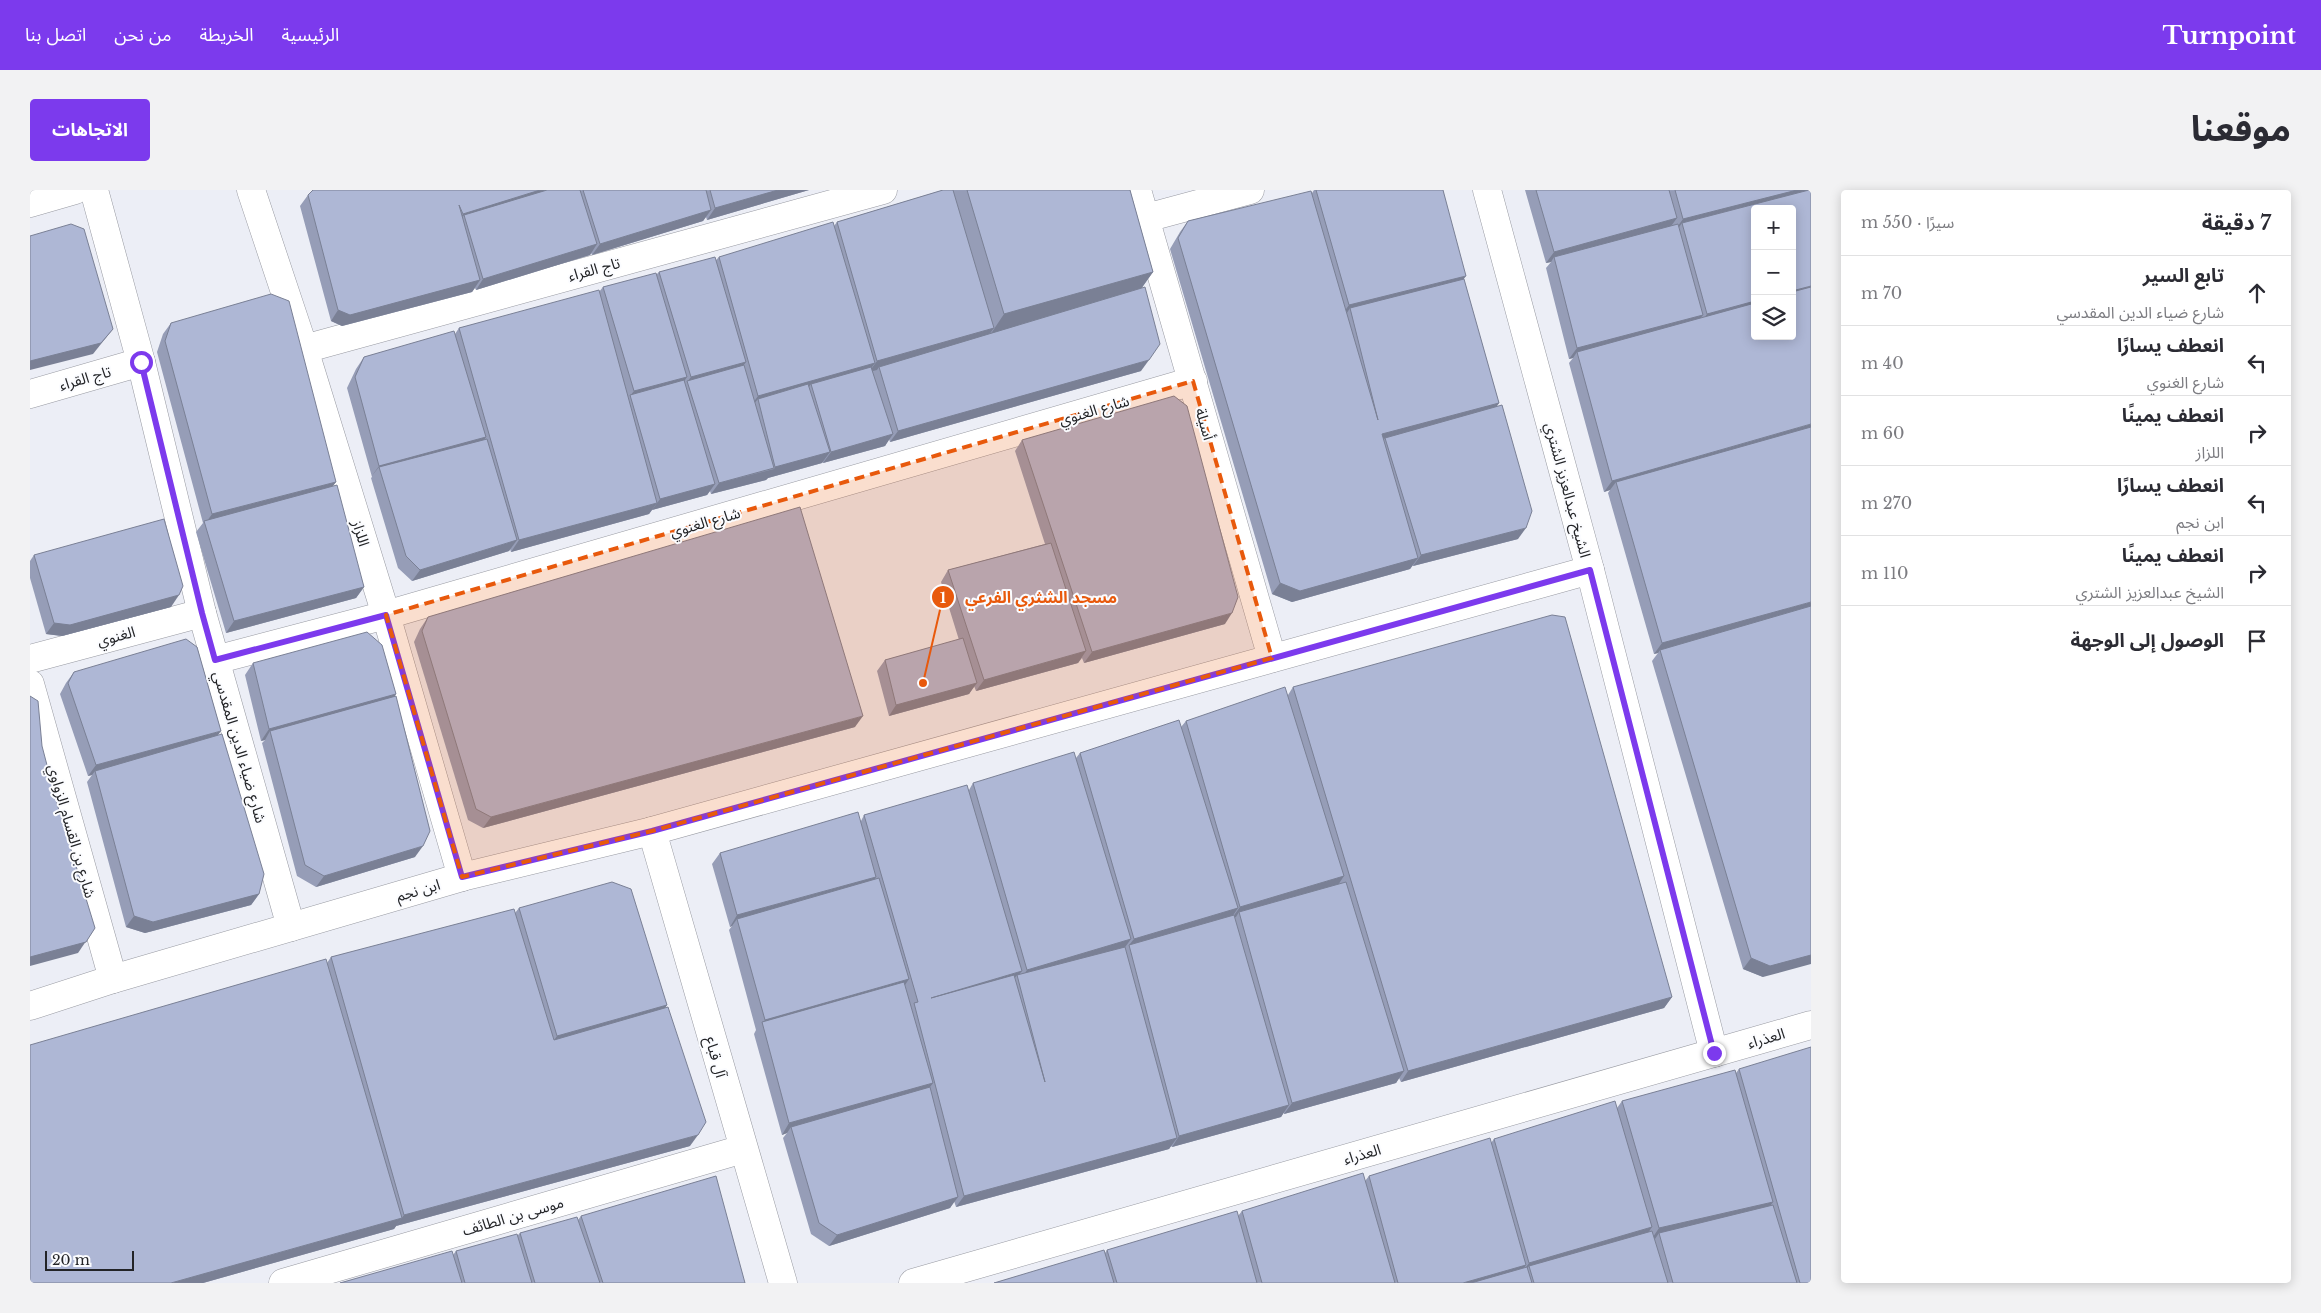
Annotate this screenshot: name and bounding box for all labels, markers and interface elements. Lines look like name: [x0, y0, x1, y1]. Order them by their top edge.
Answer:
text: Turnpoint: [2163, 21, 2296, 50]
text: اتصل بنا: [25, 24, 86, 46]
text: من نحن: [114, 24, 172, 46]
text: الخريطة: [200, 24, 253, 46]
text: الرئيسية: [281, 24, 339, 46]
button: الاتجاهات: [30, 99, 150, 161]
text: موقعنا: [2191, 107, 2291, 150]
map controls: [1751, 205, 1796, 340]
button: +: [1751, 205, 1796, 250]
text: 7 دقيقة: [2202, 210, 2271, 236]
text: سيرًا · 550 m: [1861, 212, 1954, 232]
button: −: [1751, 250, 1796, 295]
street label: تاج القراء: [566, 253, 623, 288]
text: تابع السير: [2143, 264, 2224, 287]
icon: ahead: [2243, 279, 2271, 307]
text: 70 m: [1861, 283, 1902, 303]
button: layers: [1751, 295, 1796, 340]
text: شارع ضياء الدين المقدسي: [2056, 302, 2224, 322]
text: انعطف يسارًا: [2117, 334, 2224, 357]
icon: left: [2243, 349, 2271, 377]
route start: [130, 351, 153, 374]
text: 40 m: [1861, 353, 1904, 373]
street label: تاج القراء: [57, 362, 114, 397]
text: شارع الغنوي: [2147, 372, 2224, 392]
street label: شارع الغنوي: [1057, 391, 1132, 432]
text: انعطف يمينًا: [2122, 404, 2224, 427]
street label: أسيلة: [1191, 406, 1219, 443]
icon: right: [2243, 419, 2271, 447]
street label: الشيخ عبدالعزيز الشتري: [1538, 420, 1595, 560]
text: 60 m: [1861, 423, 1904, 443]
text: اللزاز: [2196, 442, 2224, 462]
text: انعطف يسارًا: [2117, 474, 2224, 497]
icon: left: [2243, 489, 2271, 517]
text: 270 m: [1861, 493, 1912, 513]
street label: شارع الغنوي: [668, 503, 743, 544]
text: ابن نجم: [2176, 512, 2224, 532]
street label: اللزاز: [348, 517, 374, 549]
text: انعطف يمينًا: [2122, 544, 2224, 567]
icon: right: [2243, 559, 2271, 587]
text: 110 m: [1861, 563, 1908, 583]
callout: مسجد الشثري الفرعي: [930, 582, 1127, 613]
text: الشيخ عبدالعزيز الشتري: [2076, 582, 2224, 602]
text: مسجد الشثري الفرعي: [965, 587, 1117, 611]
text: 1: [940, 588, 947, 607]
street label: الغنوي: [95, 622, 138, 653]
icon: arrive: [2243, 627, 2271, 655]
text: الوصول إلى الوجهة: [2070, 629, 2224, 652]
street label: شارع ضياء الدين المقدسي: [206, 669, 271, 826]
street label: شارع بن القسام الزواوي: [41, 762, 100, 901]
street label: ابن نجم: [394, 875, 443, 907]
street label: العذراء: [1745, 1024, 1787, 1052]
street label: آل قباع: [698, 1034, 731, 1081]
route end: [1703, 1042, 1726, 1065]
street label: العذراء: [1341, 1140, 1383, 1168]
street label: موسى بن الطائف: [460, 1192, 566, 1240]
scale bar: [45, 1248, 134, 1271]
text: 20 m: [52, 1251, 90, 1269]

